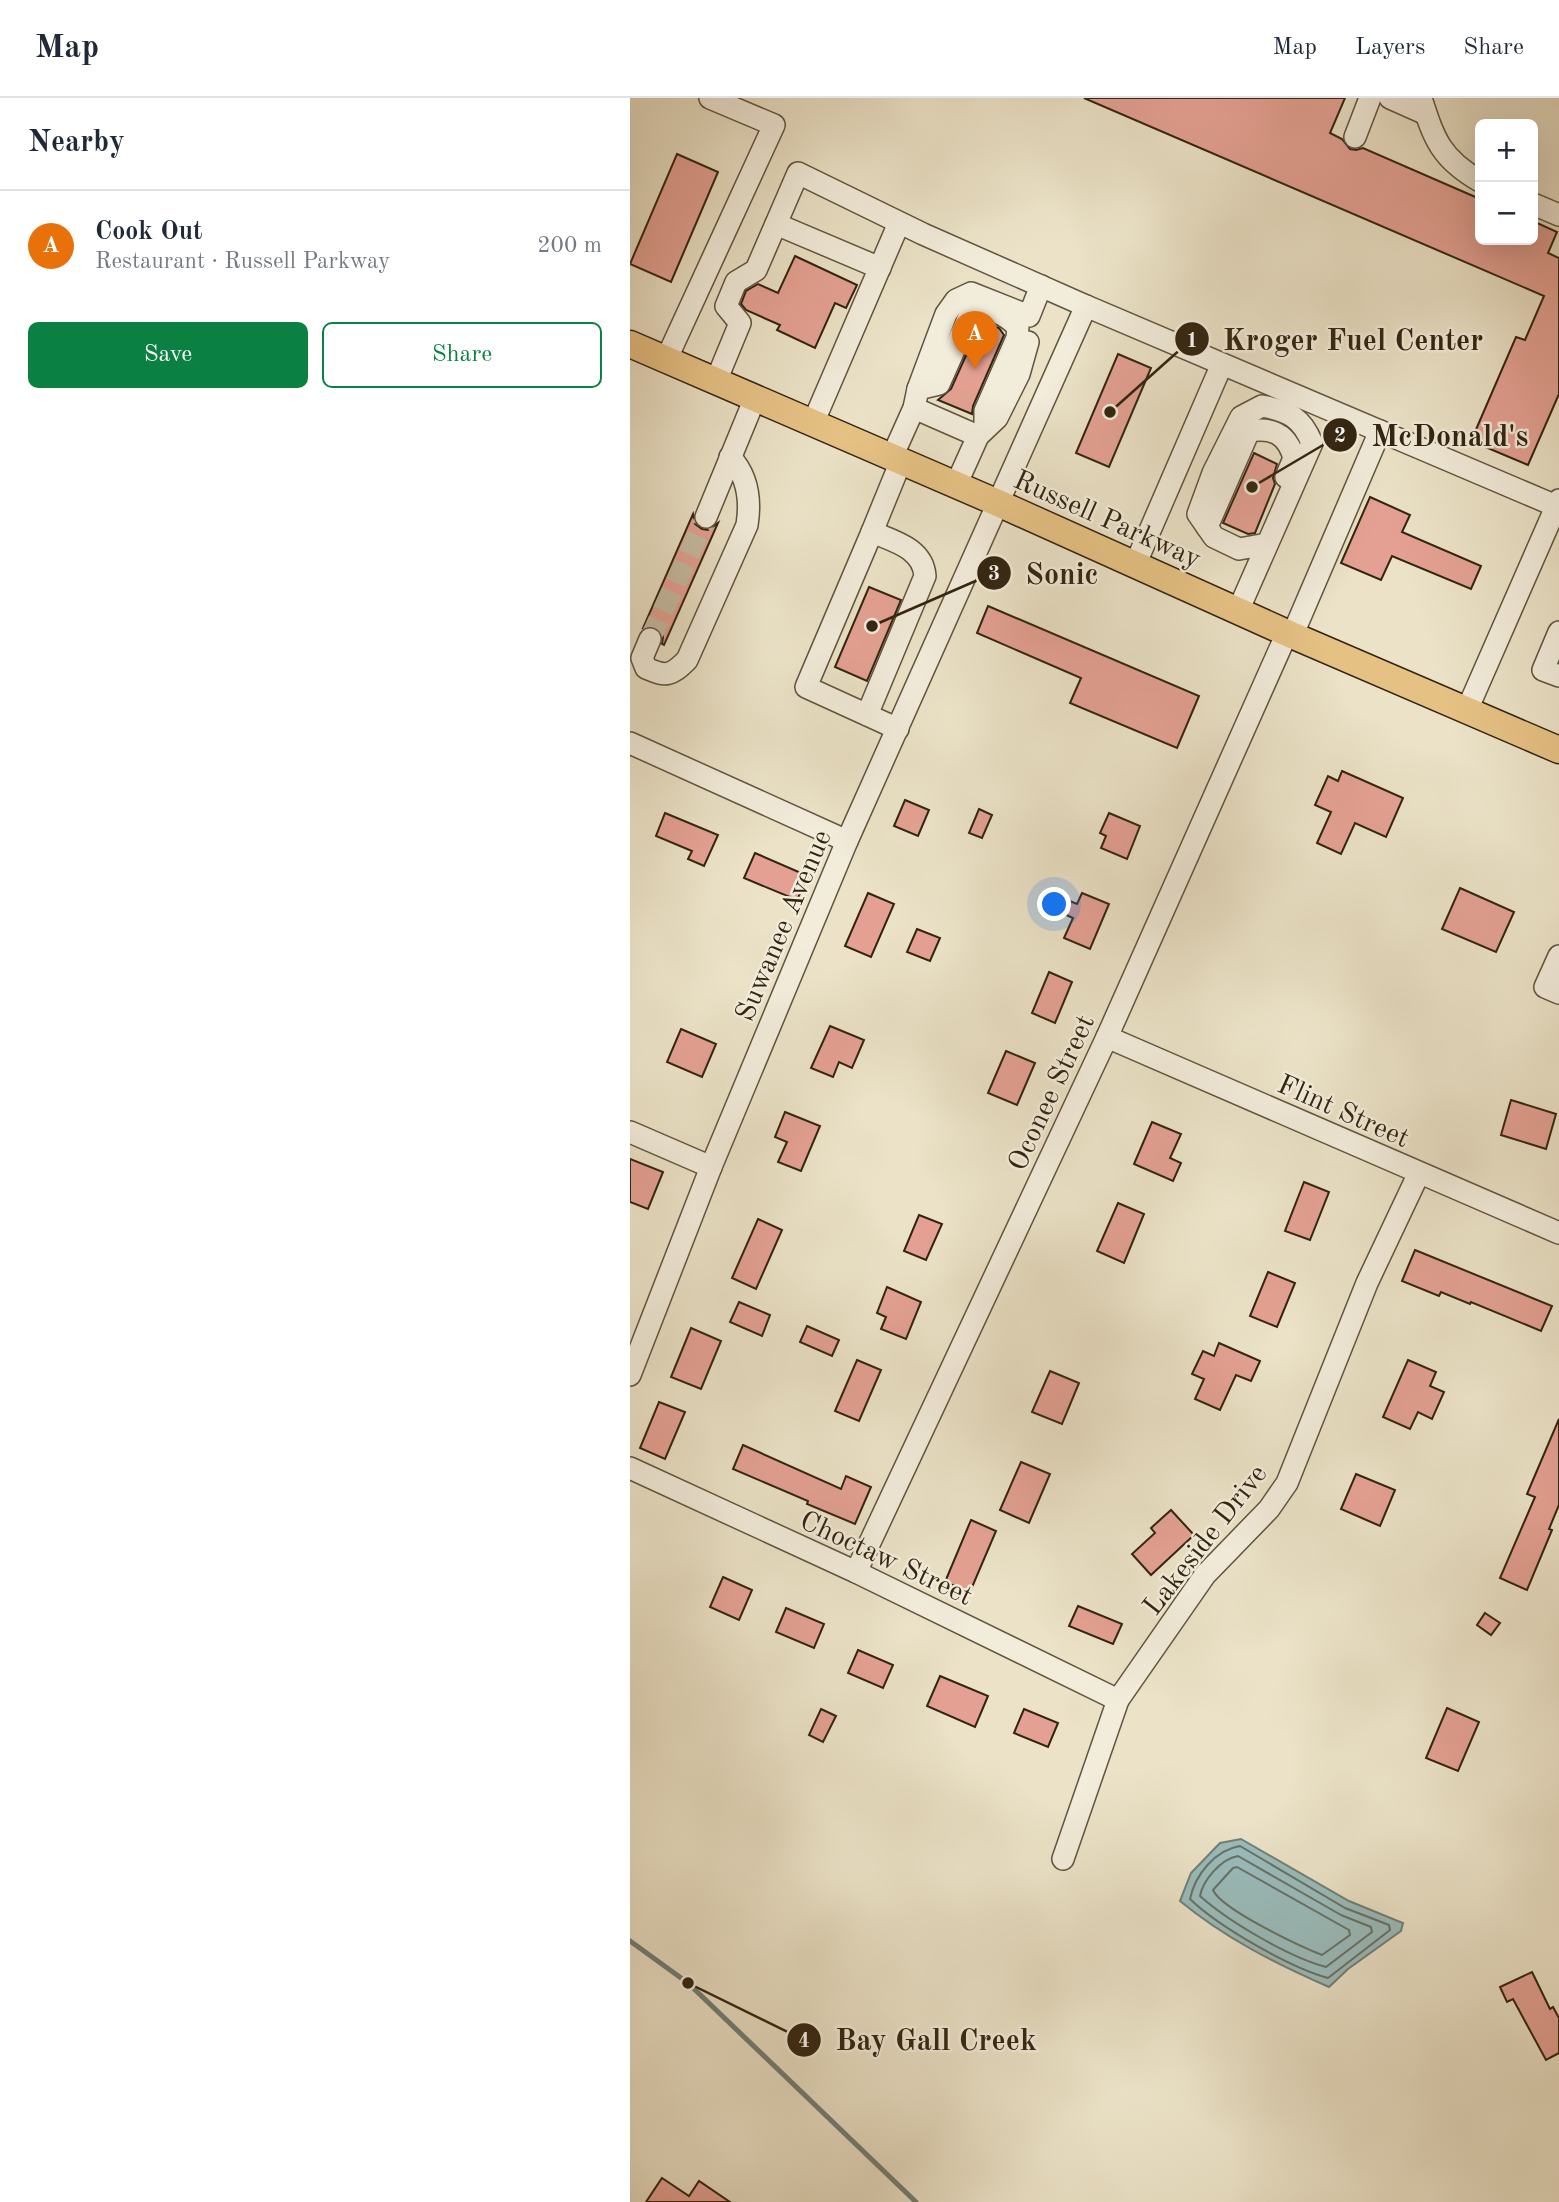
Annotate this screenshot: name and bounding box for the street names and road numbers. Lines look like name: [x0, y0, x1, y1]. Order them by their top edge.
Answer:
street label: Russell Parkway: [1009, 467, 1205, 575]
street label: Suwanee Avenue: [732, 827, 838, 1026]
street label: Oconee Street: [1004, 1011, 1101, 1176]
street label: Flint Street: [1273, 1071, 1413, 1154]
street label: Lakeside Drive: [1139, 1460, 1274, 1621]
street label: Choctaw Street: [795, 1508, 976, 1612]

